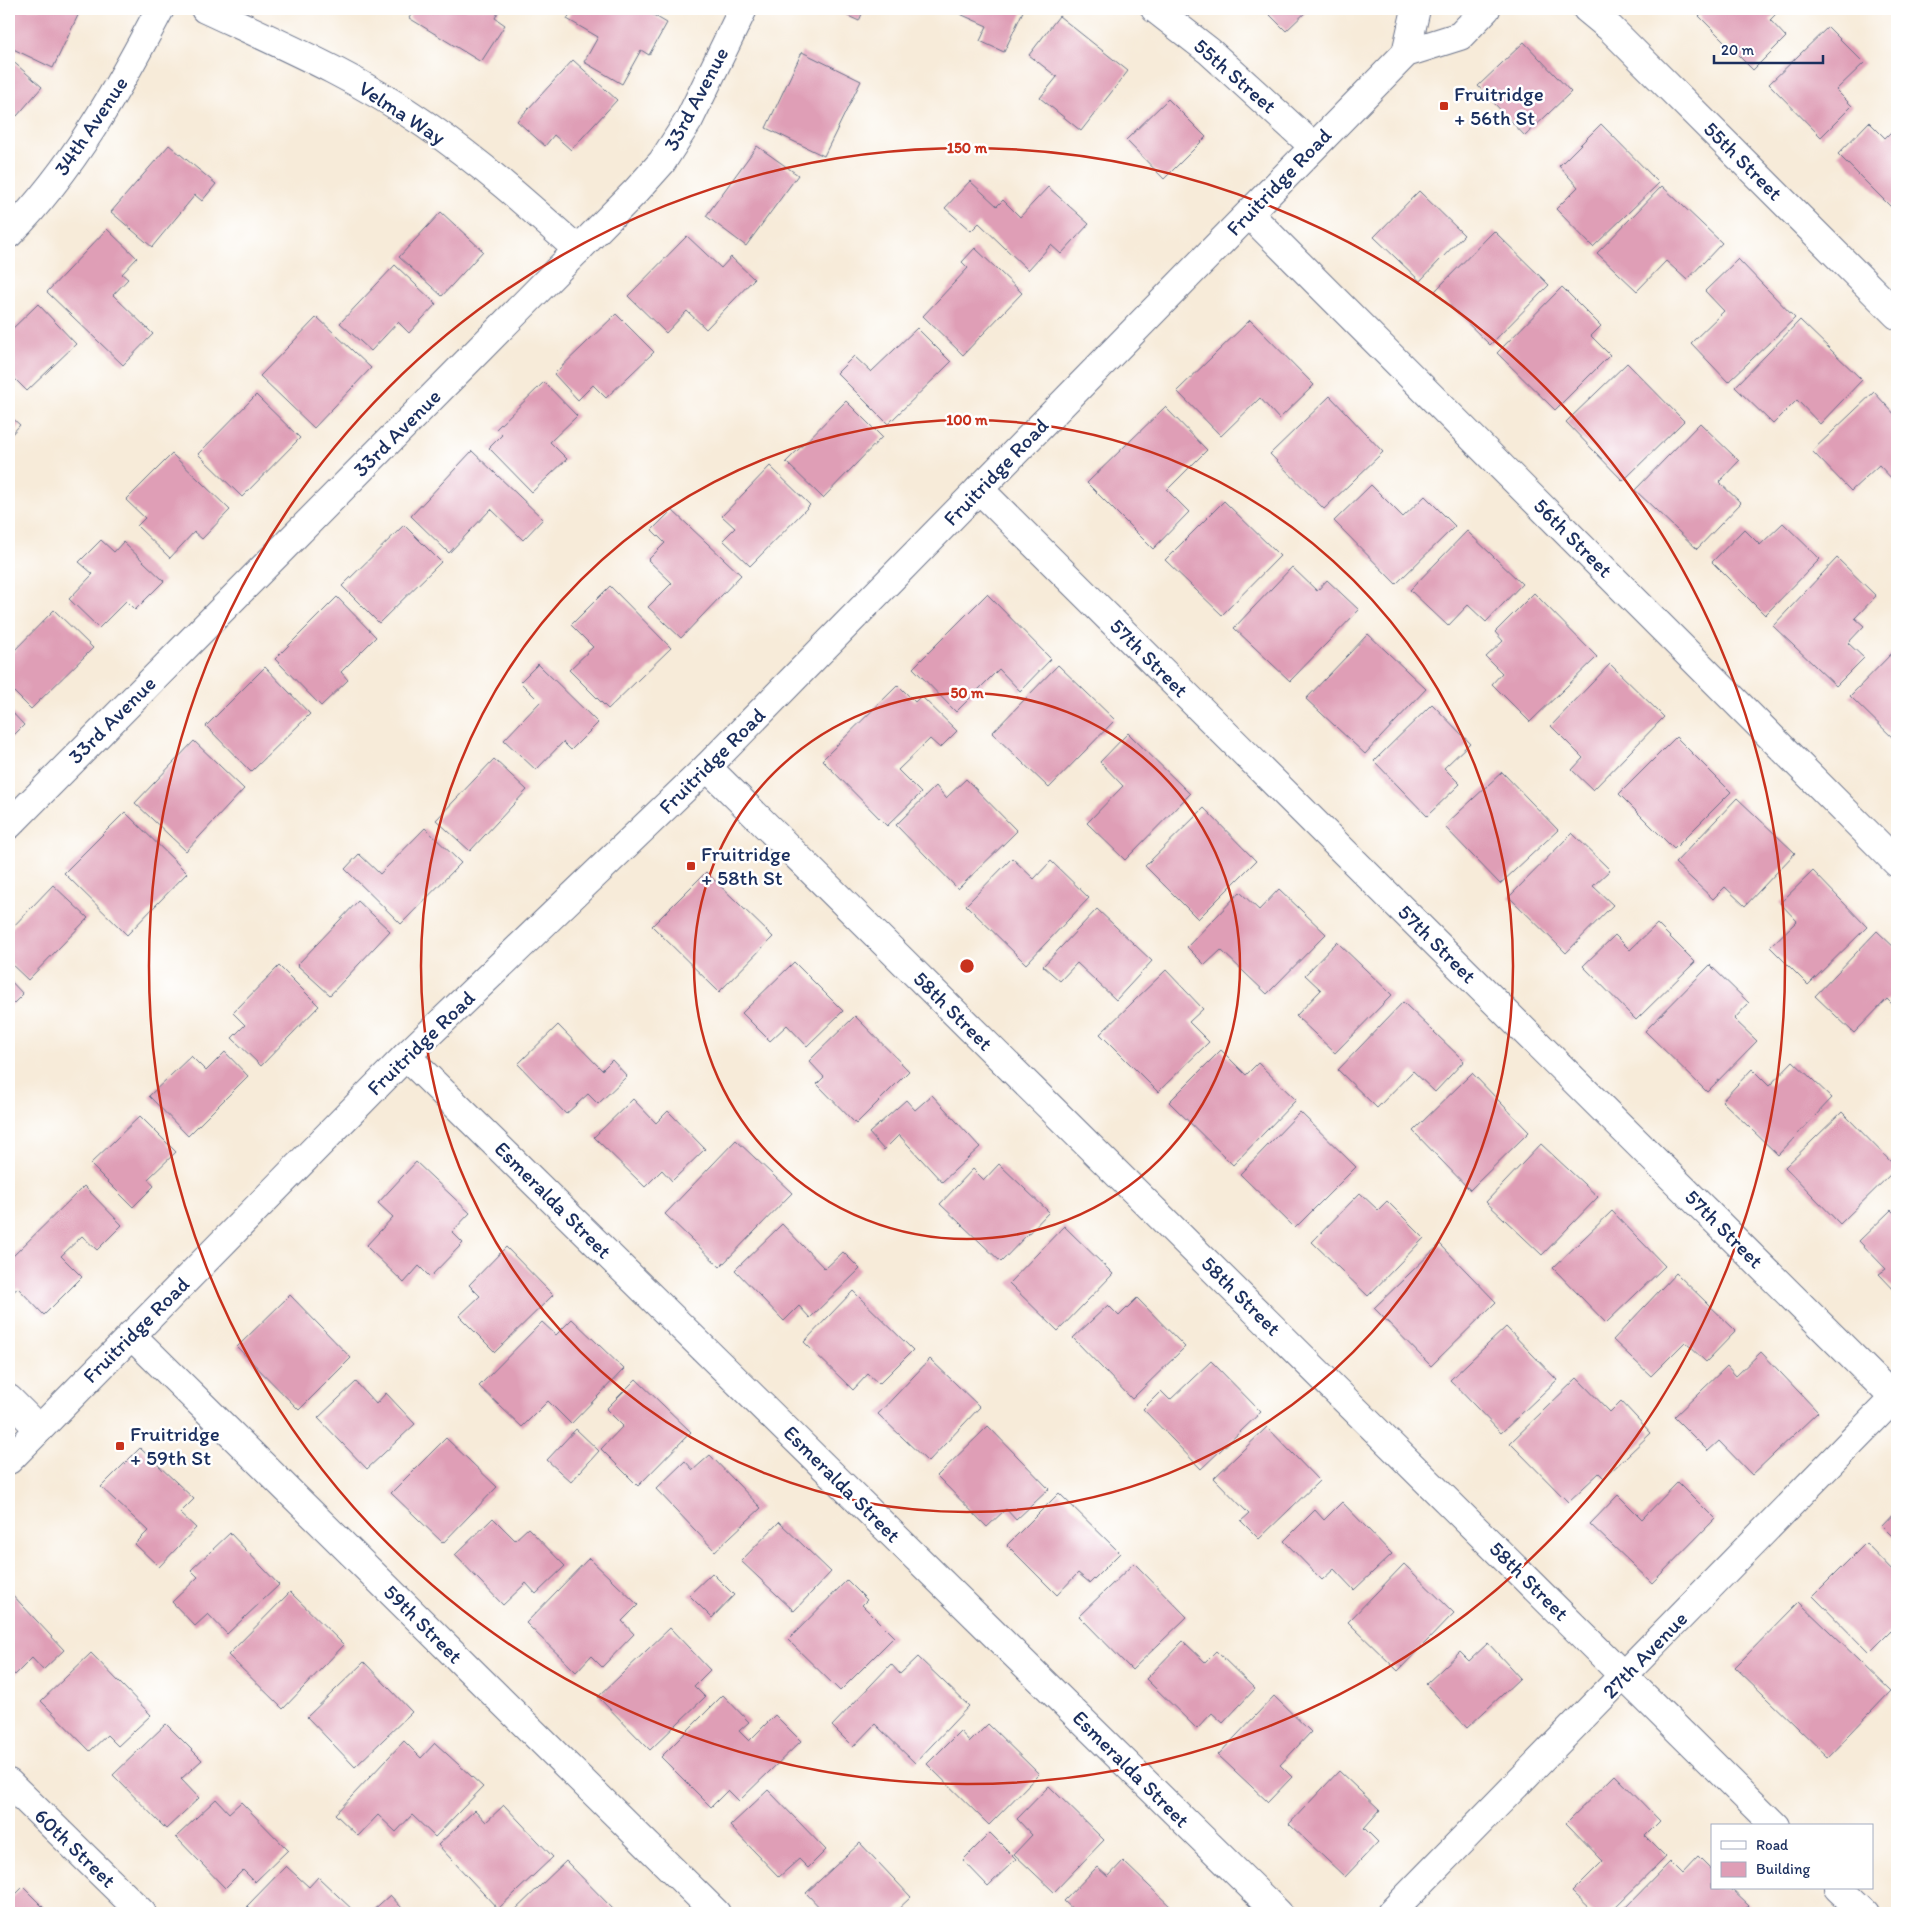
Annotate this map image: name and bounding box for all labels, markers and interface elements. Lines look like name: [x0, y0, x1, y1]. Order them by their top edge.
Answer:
scale bar: [1714, 32, 1822, 64]
street label: 55th Street: [1189, 33, 1282, 118]
text: 20 m: [1721, 41, 1755, 59]
street label: 33rd Avenue: [658, 43, 733, 155]
street label: 34th Avenue: [48, 71, 133, 180]
street label: Velma Way: [354, 75, 450, 150]
place label: Fruitridge + 56th St: [1454, 81, 1544, 130]
marker: Fruitridge + 56th St: [1438, 100, 1450, 112]
street label: 55th Street: [1699, 116, 1788, 205]
street label: Fruitridge Road: [1221, 122, 1337, 241]
text: 150 m: [947, 139, 987, 157]
street label: 33rd Avenue: [348, 384, 446, 482]
text: 100 m: [946, 411, 988, 429]
street label: Fruitridge Road: [938, 412, 1054, 531]
street label: 56th Street: [1529, 493, 1618, 582]
street label: 57th Street: [1105, 613, 1194, 702]
street label: 33rd Avenue: [63, 671, 161, 769]
text: 50 m: [950, 684, 984, 702]
street label: Fruitridge Road: [653, 702, 770, 819]
place label: Fruitridge + 58th St: [701, 841, 791, 890]
marker: Fruitridge + 58th St: [685, 860, 697, 872]
street label: 57th Street: [1393, 899, 1482, 988]
centre of rings: [958, 957, 976, 975]
street label: 58th Street: [909, 966, 998, 1056]
street label: Fruitridge Road: [362, 985, 480, 1100]
street label: Esmeralda Street: [490, 1136, 617, 1263]
street label: 57th Street: [1680, 1184, 1769, 1273]
street label: 58th Street: [1197, 1251, 1286, 1341]
street label: Fruitridge Road: [77, 1271, 194, 1388]
street label: Esmeralda Street: [779, 1420, 906, 1547]
place label: Fruitridge + 59th St: [130, 1421, 220, 1470]
marker: Fruitridge + 59th St: [114, 1440, 126, 1452]
street label: 58th Street: [1485, 1536, 1574, 1626]
street label: 59th Street: [379, 1579, 468, 1668]
street label: 27th Avenue: [1597, 1606, 1692, 1703]
street label: Esmeralda Street: [1068, 1705, 1195, 1832]
street label: 60th Street: [30, 1803, 121, 1893]
legend: [1711, 1824, 1874, 1890]
text: Road: [1756, 1836, 1789, 1854]
text: Building: [1756, 1860, 1810, 1878]

